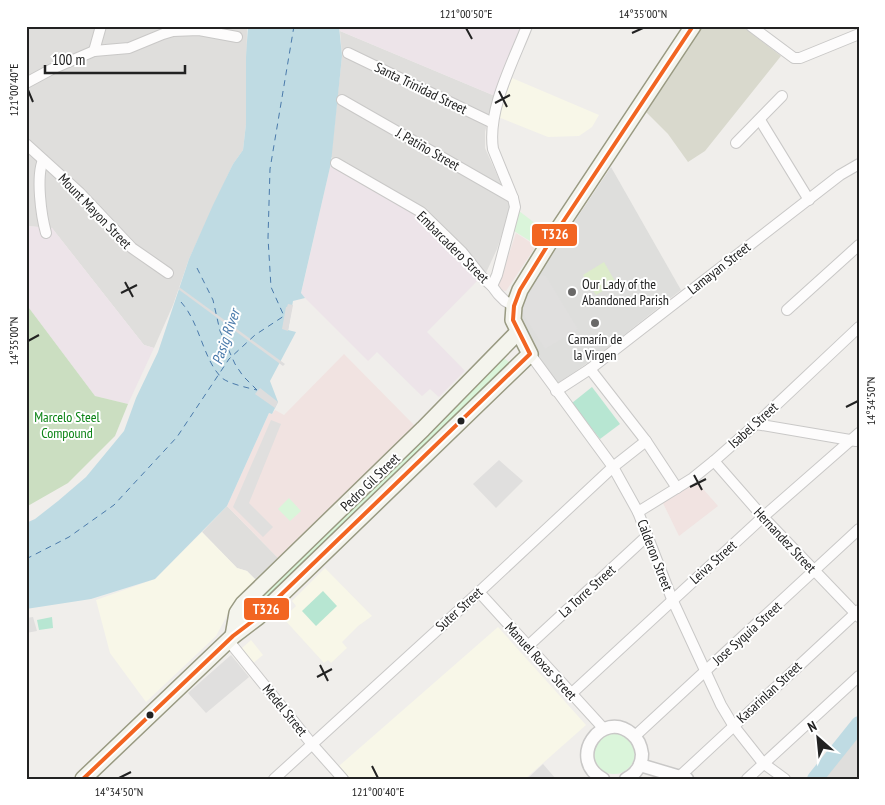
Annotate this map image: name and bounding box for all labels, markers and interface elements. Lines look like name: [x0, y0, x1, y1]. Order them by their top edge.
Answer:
text: 121°00'50"E: [440, 6, 492, 21]
text: 14°35'00"N: [619, 6, 667, 21]
scale bar: [45, 42, 185, 74]
text: 100 m: [52, 50, 85, 69]
street label: Santa Trinidad Street: [372, 58, 470, 118]
text: 121°00'40"E: [6, 64, 21, 116]
street label: J. Patiño Street: [392, 123, 463, 174]
street label: Mount Mayon Street: [55, 170, 136, 253]
street label: Embarcadero Street: [413, 207, 493, 287]
line badge: T326: [531, 223, 578, 247]
text: T326: [542, 225, 569, 243]
street label: Lamayan Street: [684, 238, 754, 298]
place label: Our Lady of the Abandoned Parish: [582, 275, 669, 309]
marker: Our Lady of the Abandoned Parish: [566, 286, 578, 298]
water label: Pasig River: [207, 305, 244, 367]
text: 14°35'00"N: [6, 317, 21, 365]
marker: Camarín de la Virgen: [589, 317, 601, 329]
place label: Camarín de la Virgen: [568, 330, 622, 364]
text: 14°34'50"N: [863, 377, 878, 425]
street label: Isabel Street: [724, 398, 782, 452]
park label: Marcelo Steel Compound: [34, 408, 101, 442]
unlabelled marker: [456, 416, 466, 426]
street label: Pedro Gil Street: [337, 449, 404, 515]
street label: Hernandez Street: [750, 503, 820, 577]
street label: Calderon Street: [633, 517, 677, 593]
street label: Leiva Street: [686, 536, 740, 588]
street label: La Torre Street: [555, 561, 619, 621]
street label: Suter Street: [432, 583, 486, 635]
line badge: T326: [243, 597, 290, 621]
street label: Jose Syquia Street: [708, 597, 785, 669]
text: T326: [253, 600, 280, 618]
street label: Manuel Roxas Street: [501, 618, 581, 704]
street label: Kasarinlan Street: [733, 657, 805, 727]
street label: Medel Street: [259, 680, 312, 740]
unlabelled marker: [145, 710, 155, 720]
north arrow: [792, 712, 842, 762]
text: N: [805, 717, 820, 736]
text: 14°34'50"N: [95, 784, 143, 799]
text: 121°00'40"E: [352, 784, 404, 799]

